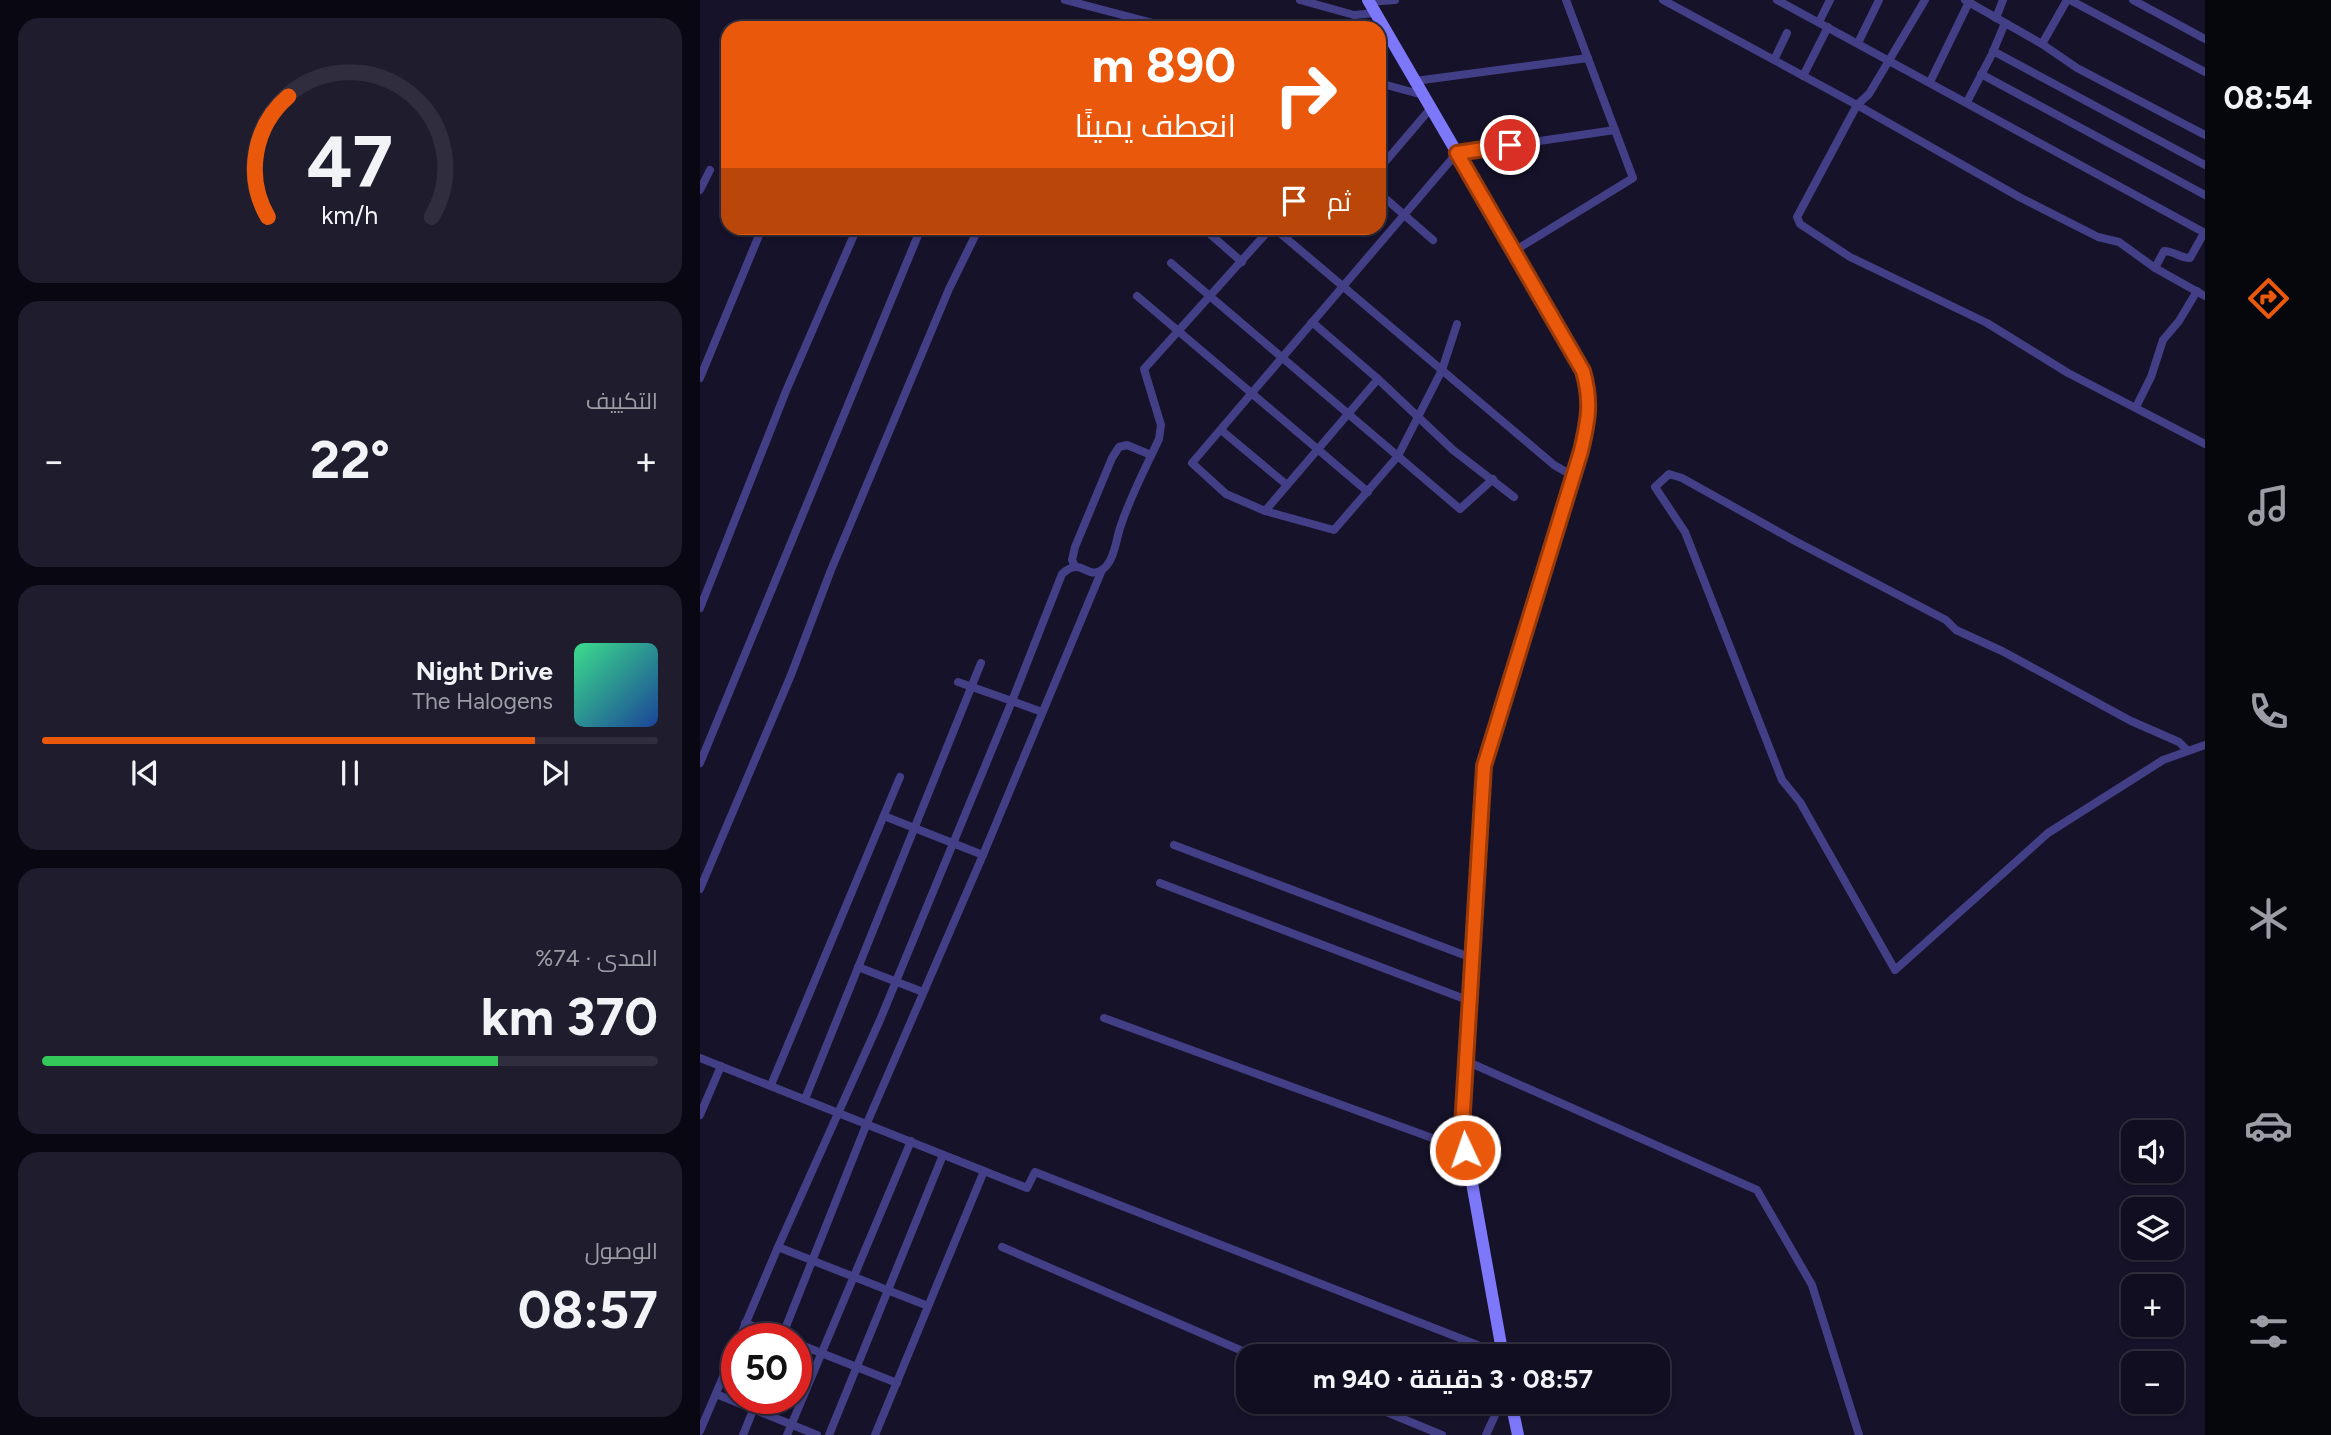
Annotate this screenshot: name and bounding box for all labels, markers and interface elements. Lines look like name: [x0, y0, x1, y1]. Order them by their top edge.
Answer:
text: 890 m: [1091, 35, 1236, 94]
icon: right: [1260, 49, 1351, 140]
text: 08:54: [2224, 79, 2312, 117]
text: انعطف يمينًا: [1074, 107, 1236, 145]
pin: [1480, 115, 1540, 175]
text: 47: [307, 118, 393, 205]
icon: arrive: [1491, 126, 1529, 164]
icon: arrive: [1275, 182, 1313, 220]
text: ثم: [1327, 186, 1351, 218]
text: km/h: [321, 200, 379, 230]
icon: directions: [2244, 274, 2293, 323]
text: التكييف: [586, 387, 658, 415]
text: 22°: [310, 429, 390, 491]
text: −: [42, 438, 66, 484]
text: +: [634, 438, 658, 484]
icon: music: [2244, 481, 2293, 530]
text: Night Drive: [416, 655, 553, 687]
text: The Halogens: [412, 687, 553, 715]
icon: phone: [2244, 687, 2293, 736]
icon: previous: [126, 754, 164, 792]
icon: pause: [331, 754, 369, 792]
icon: next: [536, 754, 574, 792]
icon: climate: [2244, 894, 2293, 943]
text: المدى · 74%: [535, 944, 658, 972]
text: 370 km: [481, 986, 658, 1048]
icon: car: [2244, 1101, 2293, 1150]
position arrow: [1428, 1113, 1502, 1187]
map controls: [2121, 1120, 2184, 1414]
button: sound: [2121, 1120, 2184, 1183]
button: layers: [2121, 1197, 2184, 1260]
text: الوصول: [585, 1237, 658, 1265]
button: +: [2121, 1274, 2184, 1337]
text: 08:57: [518, 1279, 658, 1341]
icon: filters: [2244, 1307, 2293, 1356]
speed limit sign: 50: [721, 1323, 812, 1414]
button: −: [2121, 1351, 2184, 1414]
text: 08:57 · 3 دقيقة · 940 m: [1313, 1363, 1593, 1395]

